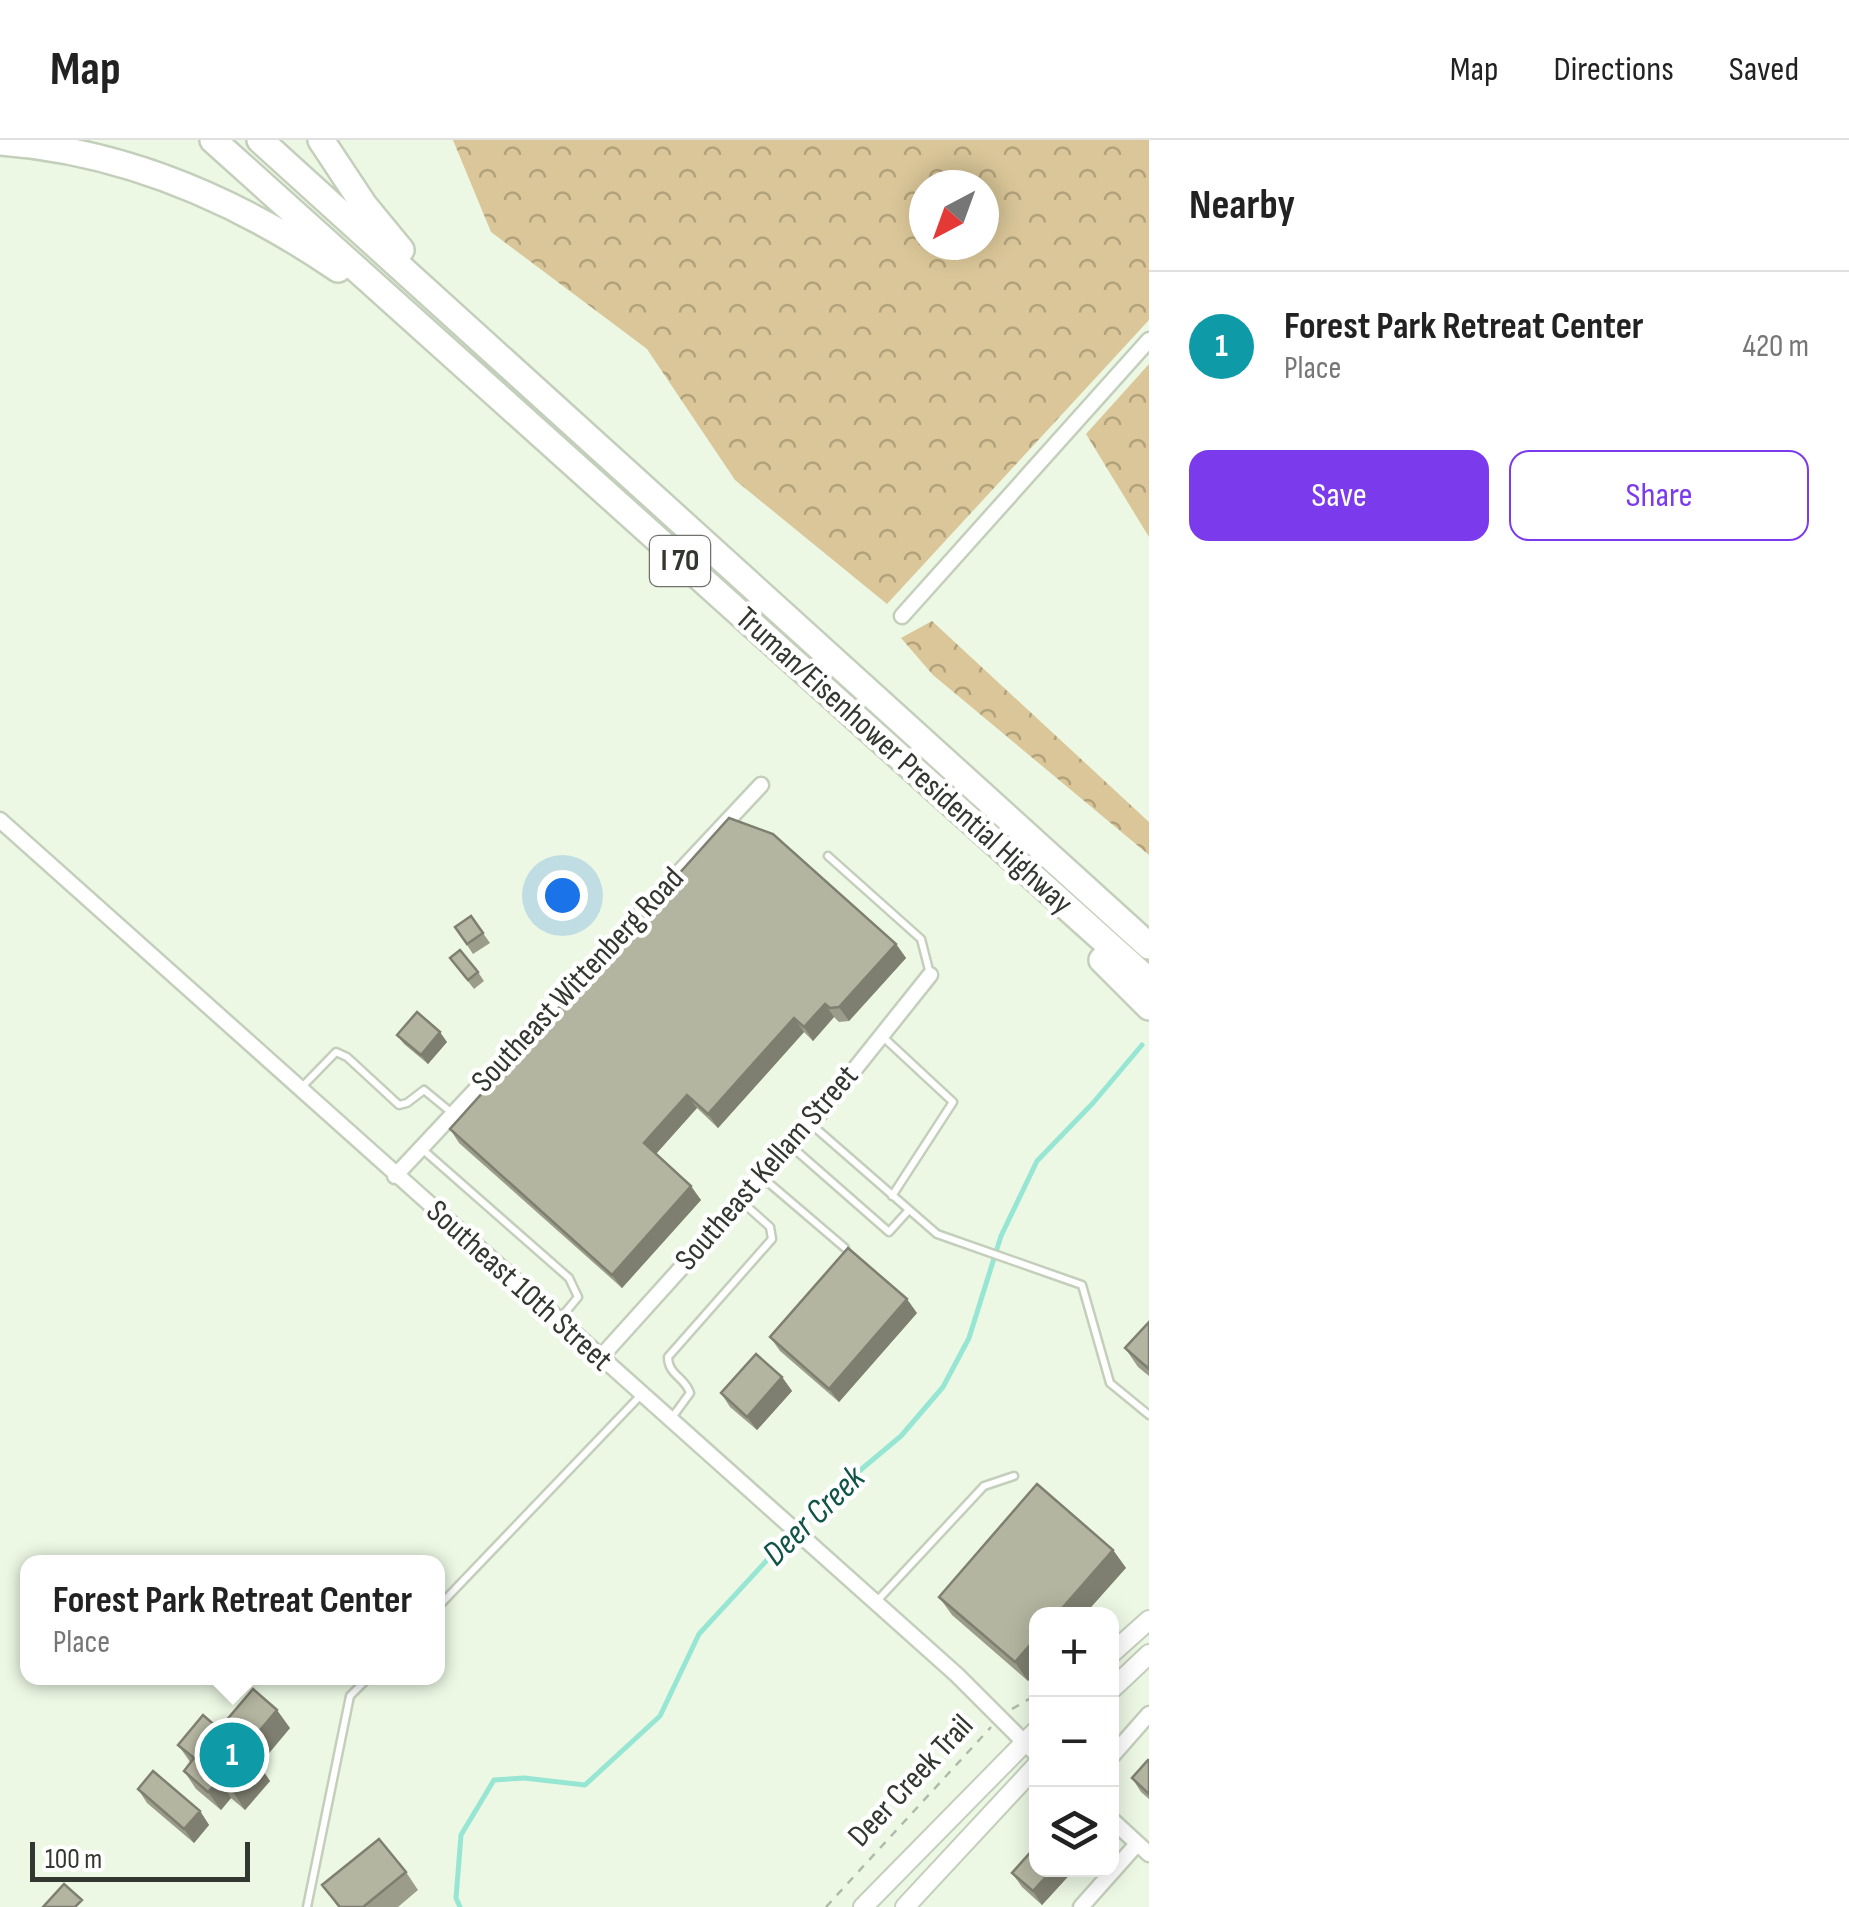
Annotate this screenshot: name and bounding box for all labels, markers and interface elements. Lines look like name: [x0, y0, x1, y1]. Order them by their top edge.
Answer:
text: Map: [50, 41, 121, 98]
text: Map: [1450, 48, 1499, 91]
text: Directions: [1554, 48, 1674, 91]
text: Saved: [1729, 48, 1799, 91]
north arrow: [909, 170, 999, 260]
text: Nearby: [1189, 180, 1295, 231]
text: Forest Park Retreat Center: [1284, 304, 1644, 349]
text: 1: [1215, 327, 1228, 366]
text: 420 m: [1742, 327, 1809, 366]
text: Place: [1284, 349, 1341, 388]
button: Save: [1189, 450, 1489, 541]
button: Share: [1509, 450, 1809, 541]
road number: I 70: [650, 536, 710, 586]
street label: Truman/Eisenhower Presidential Highway: [727, 599, 1081, 923]
street label: Southeast Wittenberg Road: [464, 859, 692, 1101]
your location: [537, 870, 588, 921]
street label: Southeast Kellam Street: [667, 1057, 867, 1279]
street label: Southeast 10th Street: [418, 1192, 620, 1380]
water label: Deer Creek: [754, 1456, 875, 1575]
popup: [20, 1555, 445, 1685]
text: Forest Park Retreat Center: [53, 1578, 412, 1623]
map controls: [1029, 1607, 1119, 1877]
button: +: [1029, 1607, 1119, 1697]
text: Place: [53, 1623, 110, 1662]
button: −: [1029, 1697, 1119, 1787]
street label: Deer Creek Trail: [840, 1707, 982, 1855]
pin: 1: [200, 1718, 264, 1792]
button: layers: [1029, 1787, 1119, 1877]
scale bar: [30, 1837, 250, 1882]
text: 100 m: [45, 1843, 102, 1876]

